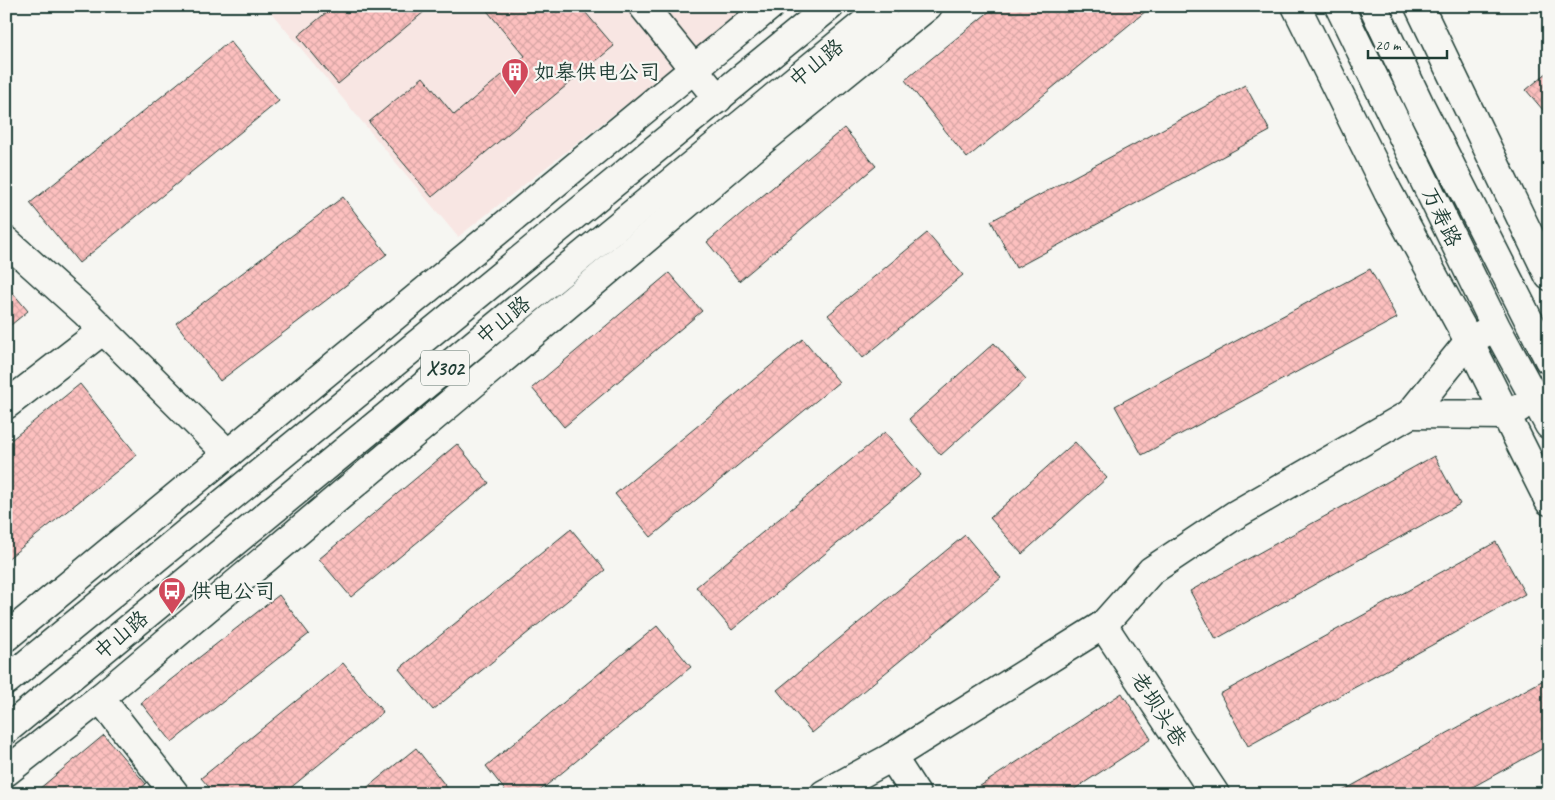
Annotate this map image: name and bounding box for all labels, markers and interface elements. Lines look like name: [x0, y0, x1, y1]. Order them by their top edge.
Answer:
scale bar: [1368, 28, 1446, 60]
street label: 中山路: [783, 33, 849, 93]
text: 20 m: [1375, 36, 1402, 55]
building icon: 如皋供电公司: [500, 57, 530, 96]
place label: 如皋供电公司: [534, 59, 660, 85]
street label: 万寿路: [1417, 183, 1467, 251]
street label: 中山路: [470, 290, 536, 350]
road number: X302: [421, 350, 469, 386]
bus stop icon: 供电公司: [157, 576, 187, 615]
place label: 供电公司: [191, 578, 275, 604]
street label: 中山路: [89, 605, 153, 665]
street label: 老坝头巷: [1125, 667, 1193, 751]

